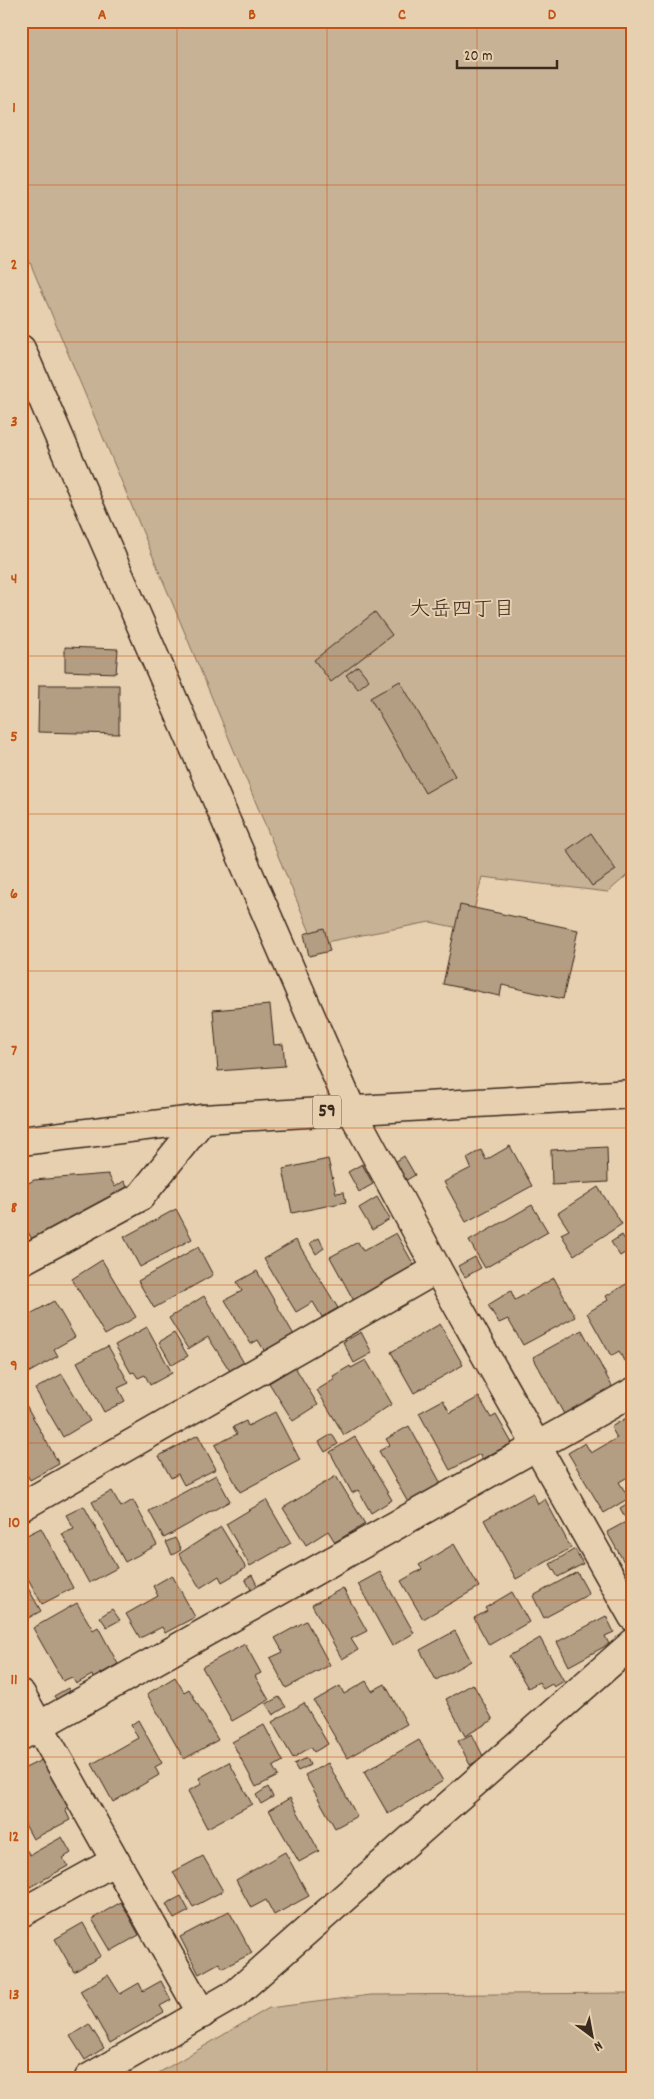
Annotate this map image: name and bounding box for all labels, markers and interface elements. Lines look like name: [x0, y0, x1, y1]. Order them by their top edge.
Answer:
text: A: [98, 4, 107, 27]
text: B: [248, 4, 256, 27]
text: C: [398, 4, 406, 27]
text: D: [548, 4, 557, 27]
scale bar: [457, 38, 556, 70]
text: 20 m: [464, 46, 492, 68]
text: 1: [12, 97, 16, 120]
text: 2: [11, 254, 18, 277]
text: 3: [10, 411, 18, 434]
text: 4: [11, 568, 17, 591]
district label: 大岳四丁目: [410, 596, 515, 626]
text: 5: [10, 726, 18, 749]
text: 6: [10, 883, 18, 906]
text: 7: [11, 1040, 17, 1063]
road number: 59: [313, 1096, 341, 1128]
text: 8: [11, 1197, 18, 1220]
text: 9: [10, 1355, 18, 1378]
text: 10: [8, 1512, 20, 1535]
text: 11: [10, 1669, 18, 1692]
text: 12: [9, 1826, 19, 1849]
text: 13: [9, 1984, 19, 2007]
north arrow: [566, 2012, 616, 2062]
text: N: [590, 2035, 606, 2056]

